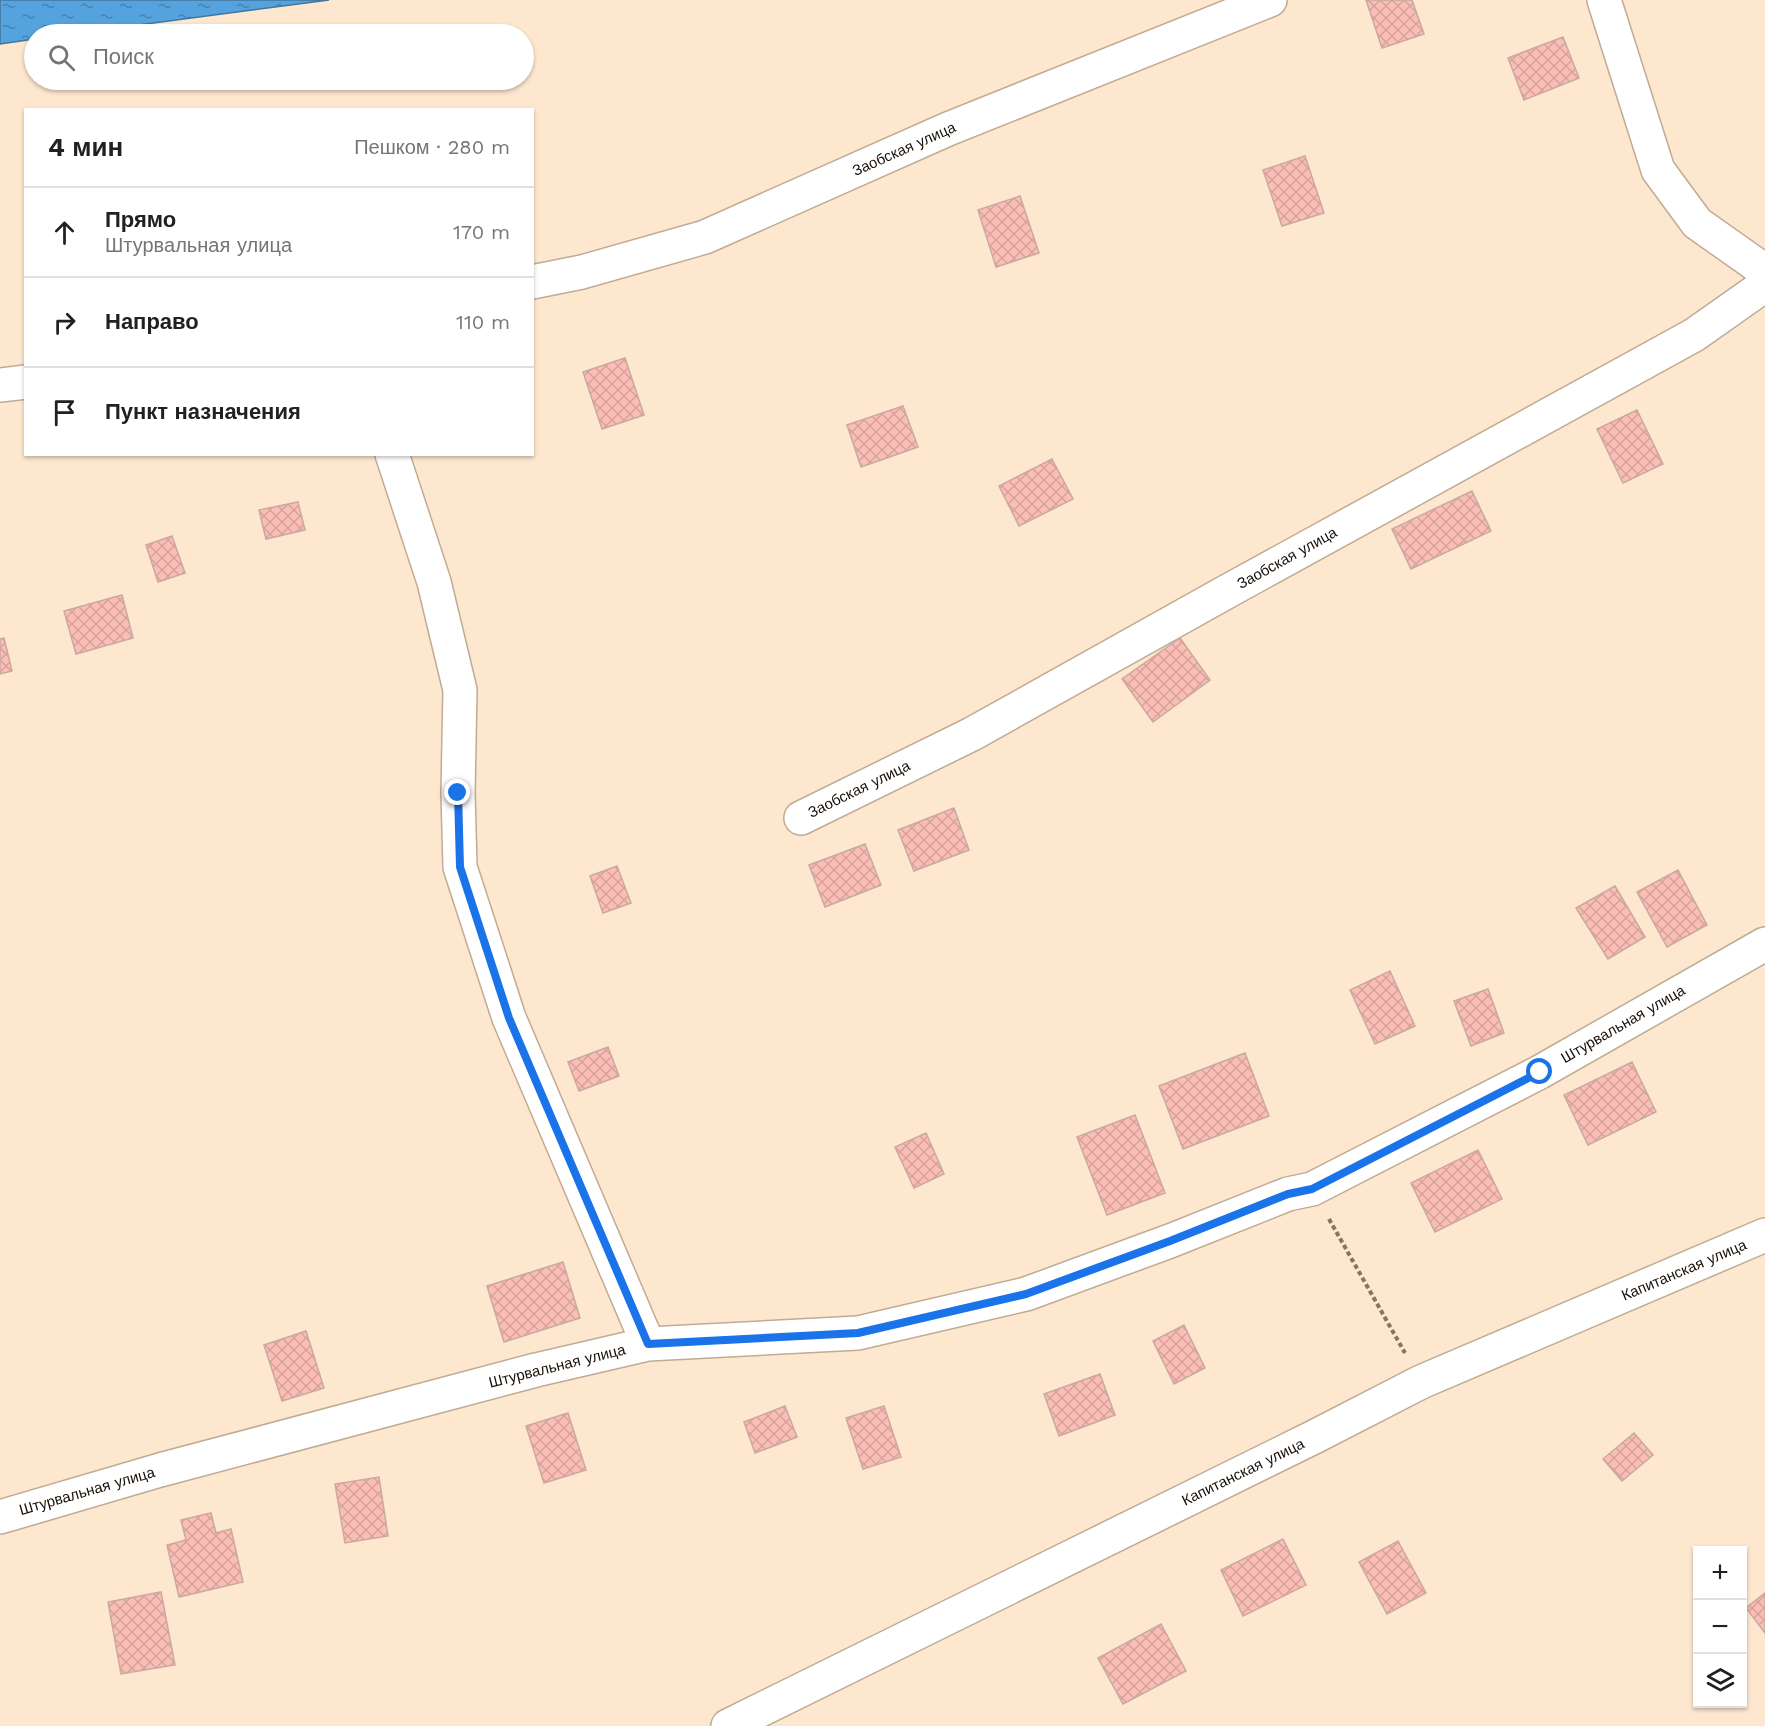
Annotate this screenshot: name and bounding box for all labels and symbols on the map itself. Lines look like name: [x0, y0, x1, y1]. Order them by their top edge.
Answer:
street label: Заобская улица: [849, 118, 959, 180]
street label: Заобская улица: [1234, 523, 1341, 593]
street label: Заобская улица: [805, 756, 914, 822]
route end: [444, 779, 470, 805]
street label: Штурвальная улица: [1558, 981, 1689, 1067]
route start: [1526, 1058, 1552, 1084]
street label: Капитанская улица: [1619, 1235, 1750, 1304]
street label: Штурвальная улица: [487, 1340, 628, 1392]
street label: Капитанская улица: [1179, 1434, 1308, 1509]
street label: Штурвальная улица: [17, 1463, 158, 1519]

